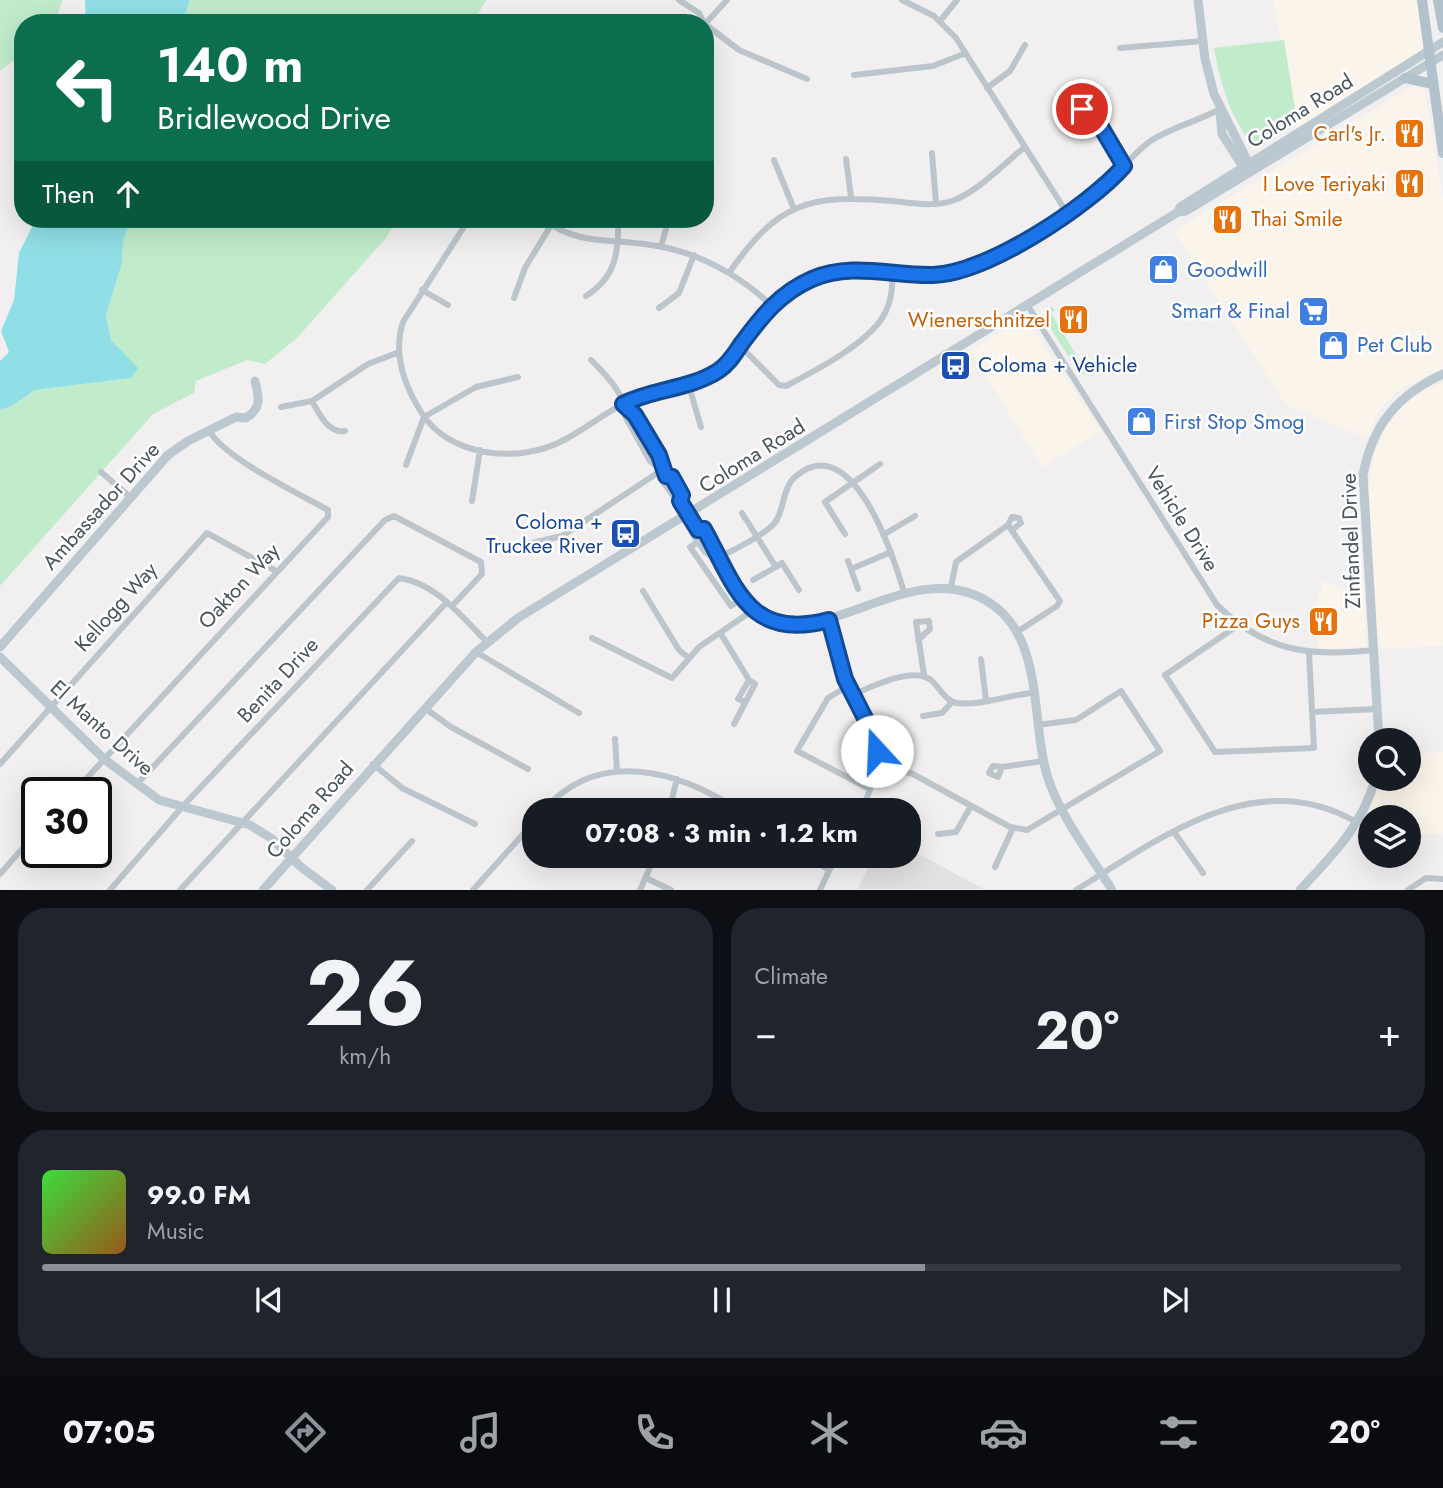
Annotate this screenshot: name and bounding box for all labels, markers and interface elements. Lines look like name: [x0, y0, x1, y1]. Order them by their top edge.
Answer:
text: 140 m: [157, 30, 303, 100]
icon: left: [42, 42, 133, 133]
street label: Coloma Road: [1241, 66, 1359, 156]
pin: [1052, 79, 1112, 139]
icon: arrive: [1063, 90, 1101, 128]
text: Bridlewood Drive: [157, 95, 391, 141]
restaurant icon: Carl's Jr.: [1392, 117, 1426, 151]
place label: Carl's Jr.: [1314, 119, 1386, 149]
restaurant icon: I Love Teriyaki: [1392, 167, 1426, 201]
place label: I Love Teriyaki: [1263, 169, 1386, 199]
text: Then: [42, 175, 95, 213]
icon: ahead: [109, 175, 147, 213]
restaurant icon: Thai Smile: [1211, 202, 1245, 236]
place label: Thai Smile: [1251, 204, 1343, 234]
shop icon: Goodwill: [1147, 253, 1181, 287]
place label: Goodwill: [1187, 255, 1268, 285]
supermarket icon: Smart & Final: [1296, 294, 1330, 328]
place label: Smart & Final: [1171, 296, 1290, 326]
restaurant icon: Wienerschnitzel: [1056, 303, 1090, 337]
place label: Wienerschnitzel: [908, 305, 1050, 335]
shop icon: Pet Club: [1317, 328, 1351, 362]
place label: Pet Club: [1357, 330, 1432, 360]
bus stop icon: Coloma + Vehicle: [938, 348, 972, 382]
place label: Coloma + Vehicle: [978, 350, 1137, 380]
shop icon: First Stop Smog: [1124, 405, 1158, 439]
place label: First Stop Smog: [1164, 407, 1305, 437]
street label: Coloma Road: [693, 411, 811, 501]
street label: Ambassador Drive: [35, 435, 167, 577]
street label: Vehicle Drive: [1138, 461, 1226, 577]
street label: Zinfandel Drive: [1334, 473, 1368, 609]
place label: Coloma + Truckee River: [486, 507, 604, 561]
bus stop icon: Coloma + Truckee River: [609, 517, 643, 551]
street label: Oakton Way: [191, 536, 287, 636]
street label: Kellogg Way: [68, 555, 165, 658]
restaurant icon: Pizza Guys: [1306, 604, 1340, 638]
place label: Pizza Guys: [1202, 606, 1300, 636]
street label: Benita Drive: [230, 630, 326, 729]
street label: El Manto Drive: [44, 673, 161, 783]
position arrow: [840, 714, 914, 788]
map controls: [1358, 728, 1421, 868]
button: search: [1358, 728, 1421, 791]
street label: Coloma Road: [259, 755, 361, 865]
speed limit sign: 30: [21, 777, 112, 868]
button: layers: [1358, 805, 1421, 868]
text: 07:08 · 3 min · 1.2 km: [585, 814, 858, 852]
text: 26: [305, 928, 426, 1059]
text: Climate: [755, 959, 828, 993]
text: 20°: [1035, 993, 1119, 1069]
text: −: [755, 1005, 777, 1060]
text: +: [1378, 1005, 1401, 1060]
text: km/h: [339, 1039, 391, 1073]
text: 99.0 FM: [147, 1176, 251, 1214]
text: Music: [147, 1214, 204, 1248]
icon: previous: [250, 1281, 288, 1319]
icon: pause: [703, 1281, 741, 1319]
icon: next: [1156, 1281, 1194, 1319]
icon: directions: [281, 1408, 330, 1457]
icon: music: [456, 1408, 505, 1457]
icon: phone: [630, 1408, 679, 1457]
icon: climate: [805, 1408, 854, 1457]
icon: car: [979, 1408, 1028, 1457]
icon: filters: [1154, 1408, 1203, 1457]
text: 07:05: [63, 1409, 155, 1455]
text: 20°: [1328, 1409, 1380, 1455]

